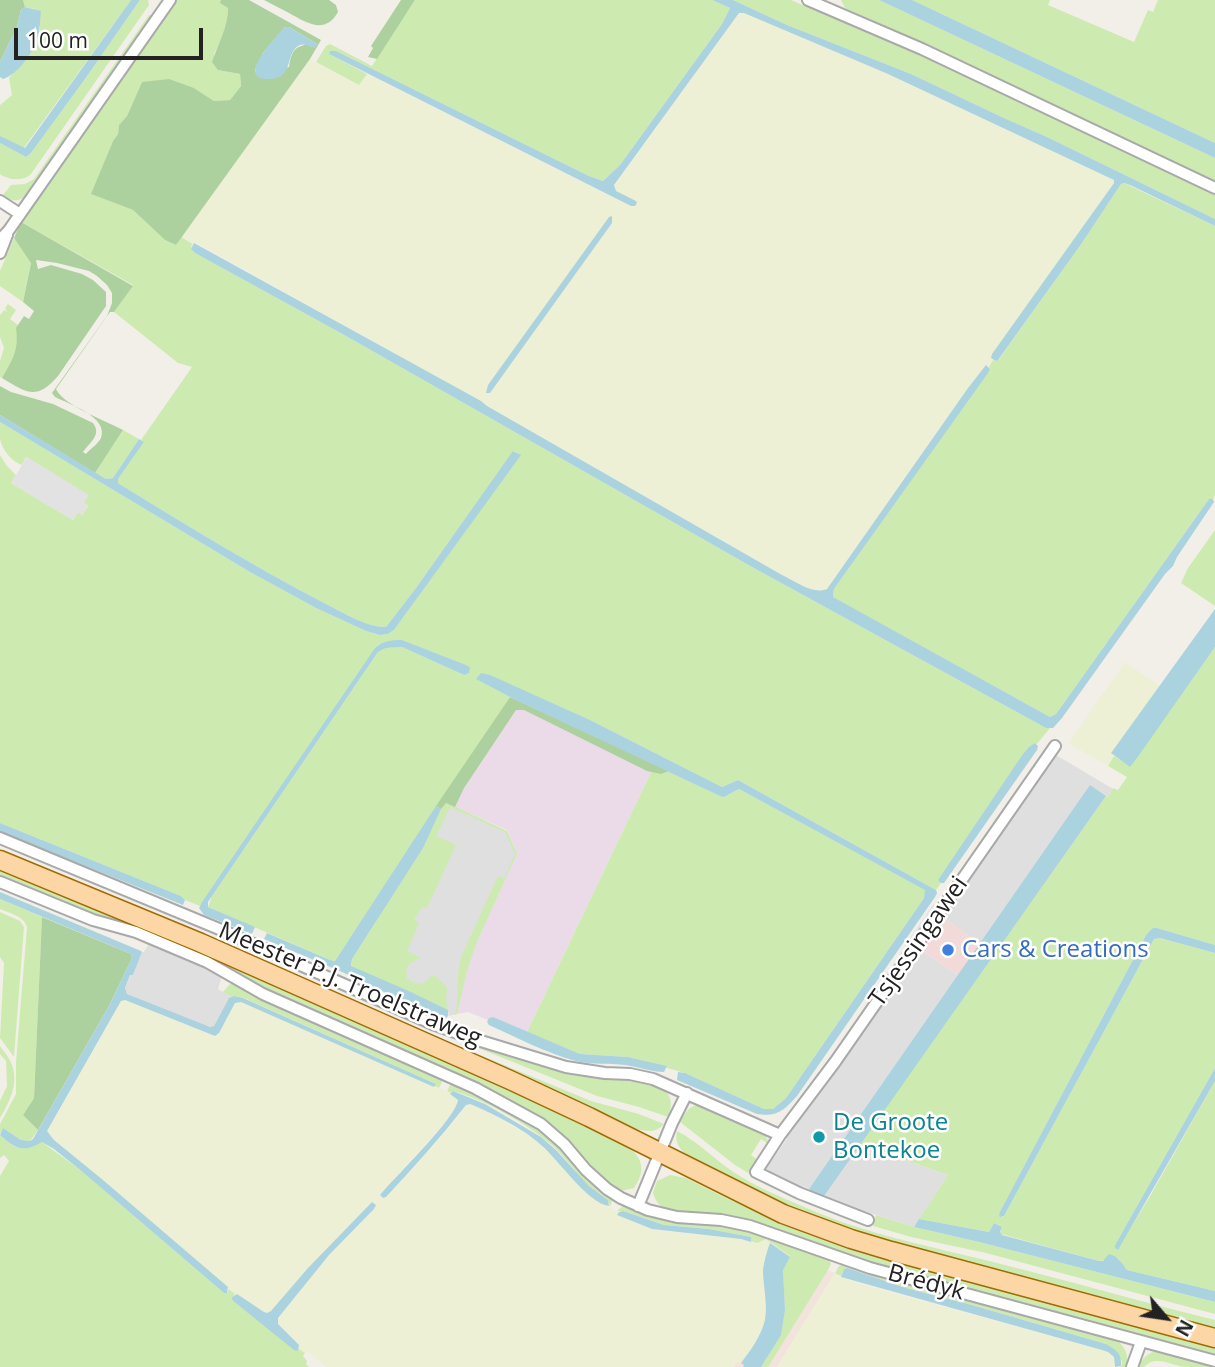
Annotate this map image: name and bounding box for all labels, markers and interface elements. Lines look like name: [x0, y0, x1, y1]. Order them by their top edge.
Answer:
scale bar: [18, 14, 206, 58]
text: 100 m: [27, 26, 88, 54]
street label: Tsjessingawei: [864, 871, 974, 1013]
street label: Meester P.J. Troelstraweg: [214, 916, 486, 1054]
place label: Cars & Creations: [962, 936, 1149, 964]
marker: Cars & Creations: [940, 942, 956, 958]
place label: De Groote Bontekoe: [833, 1109, 948, 1165]
marker: De Groote Bontekoe: [811, 1129, 827, 1145]
street label: Brédyk: [885, 1259, 967, 1307]
north arrow: [1131, 1283, 1201, 1353]
text: N: [1169, 1315, 1199, 1341]

